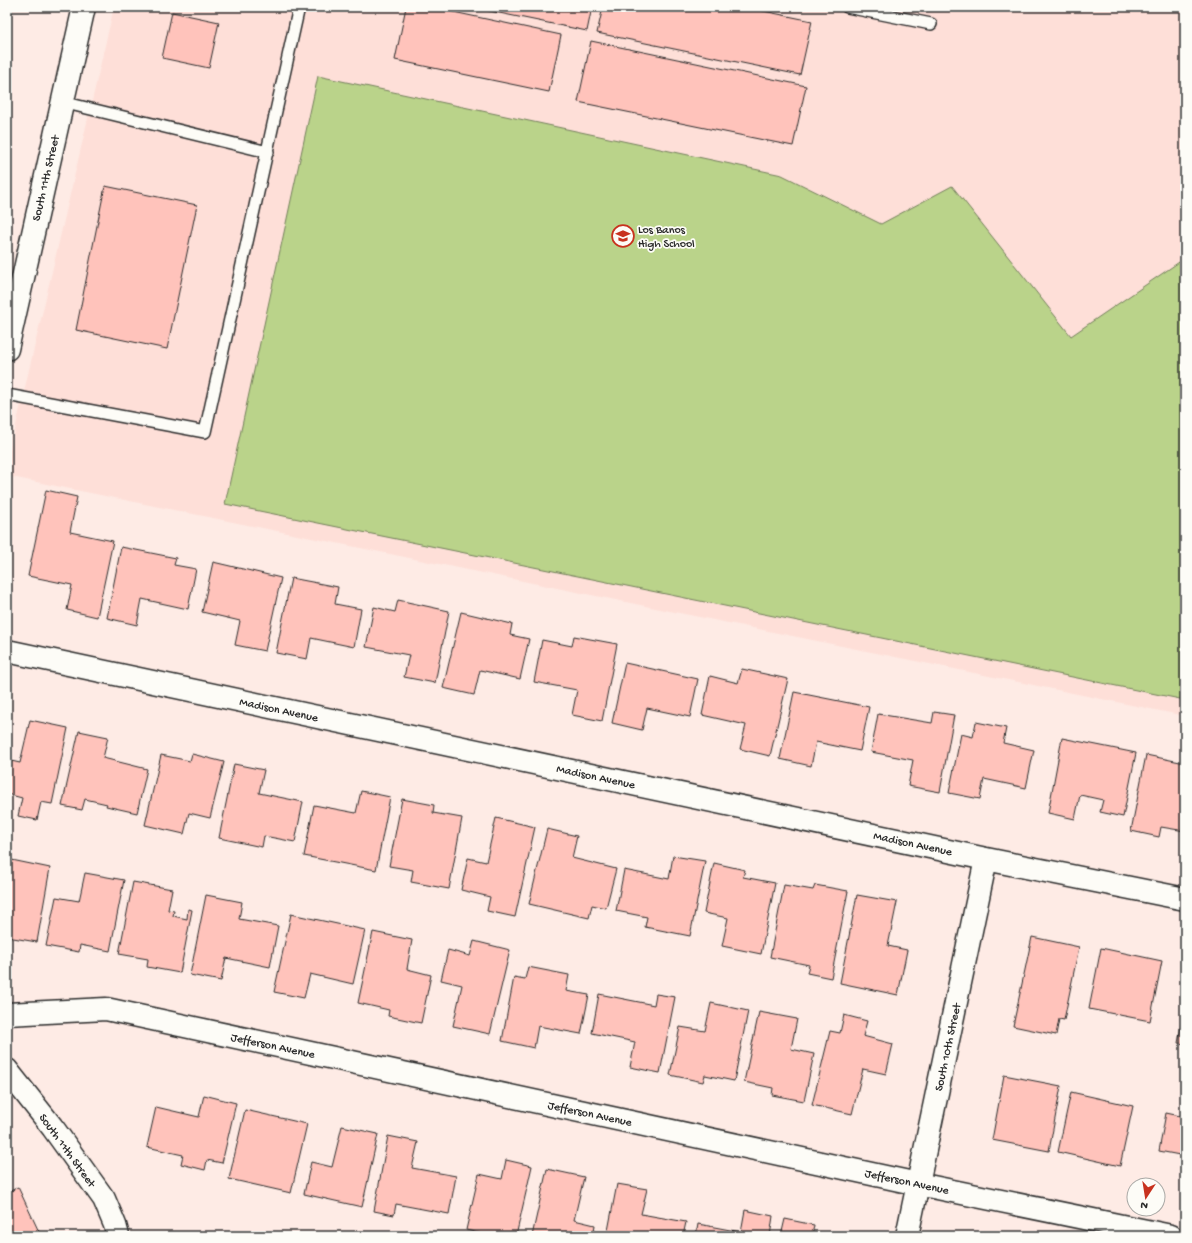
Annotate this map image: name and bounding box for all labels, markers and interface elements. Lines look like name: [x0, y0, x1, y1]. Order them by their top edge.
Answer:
street label: South 11th Street: [30, 133, 64, 223]
school or university icon: Los Banos High School: [610, 223, 636, 249]
place label: Los Banos High School: [638, 224, 695, 252]
street label: Madison Avenue: [238, 696, 320, 726]
street label: Madison Avenue: [555, 763, 637, 793]
street label: Madison Avenue: [872, 830, 954, 860]
street label: South 10th Street: [933, 1001, 965, 1093]
street label: Jefferson Avenue: [229, 1031, 317, 1063]
street label: Jefferson Avenue: [546, 1099, 634, 1131]
street label: South 11th Street: [35, 1112, 98, 1192]
street label: Jefferson Avenue: [863, 1167, 951, 1199]
north arrow: [1126, 1177, 1166, 1217]
text: N: [1140, 1198, 1149, 1211]

